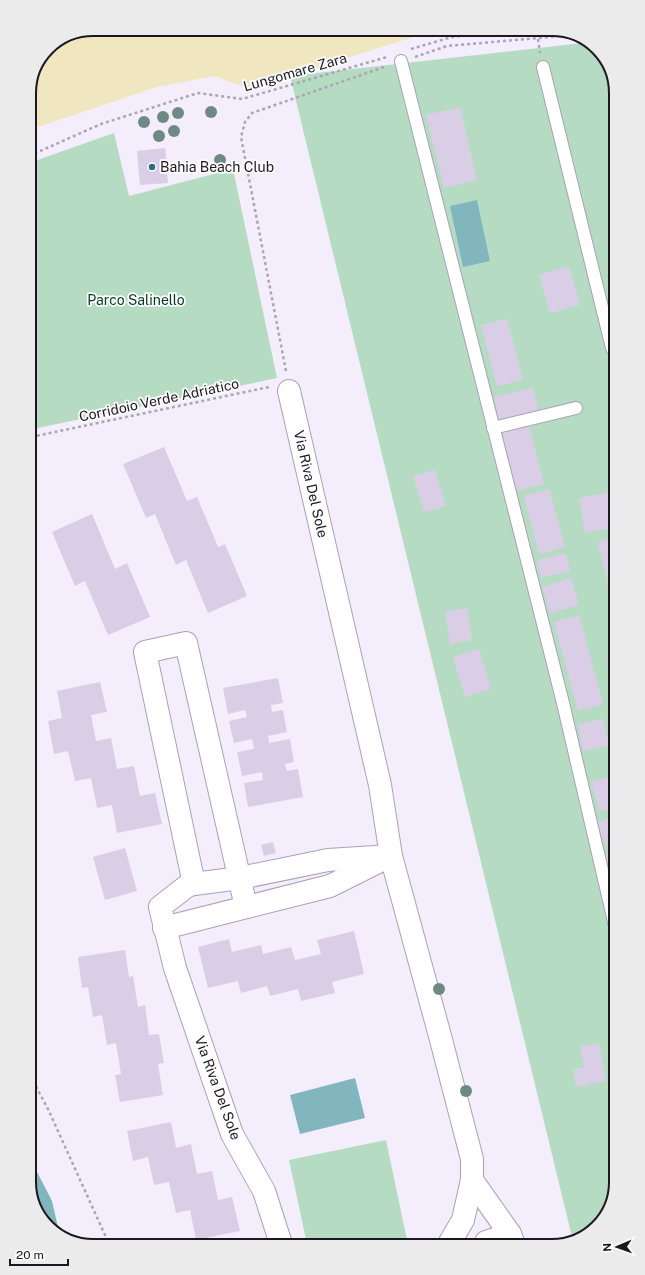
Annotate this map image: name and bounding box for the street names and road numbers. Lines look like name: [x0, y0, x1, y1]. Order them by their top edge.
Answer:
street label: Lungomare Zara: [241, 50, 349, 94]
street label: Corridoio Verde Adriatico: [78, 375, 241, 425]
street label: Via Riva Del Sole: [291, 429, 331, 539]
street label: Via Riva Del Sole: [192, 1034, 244, 1142]

